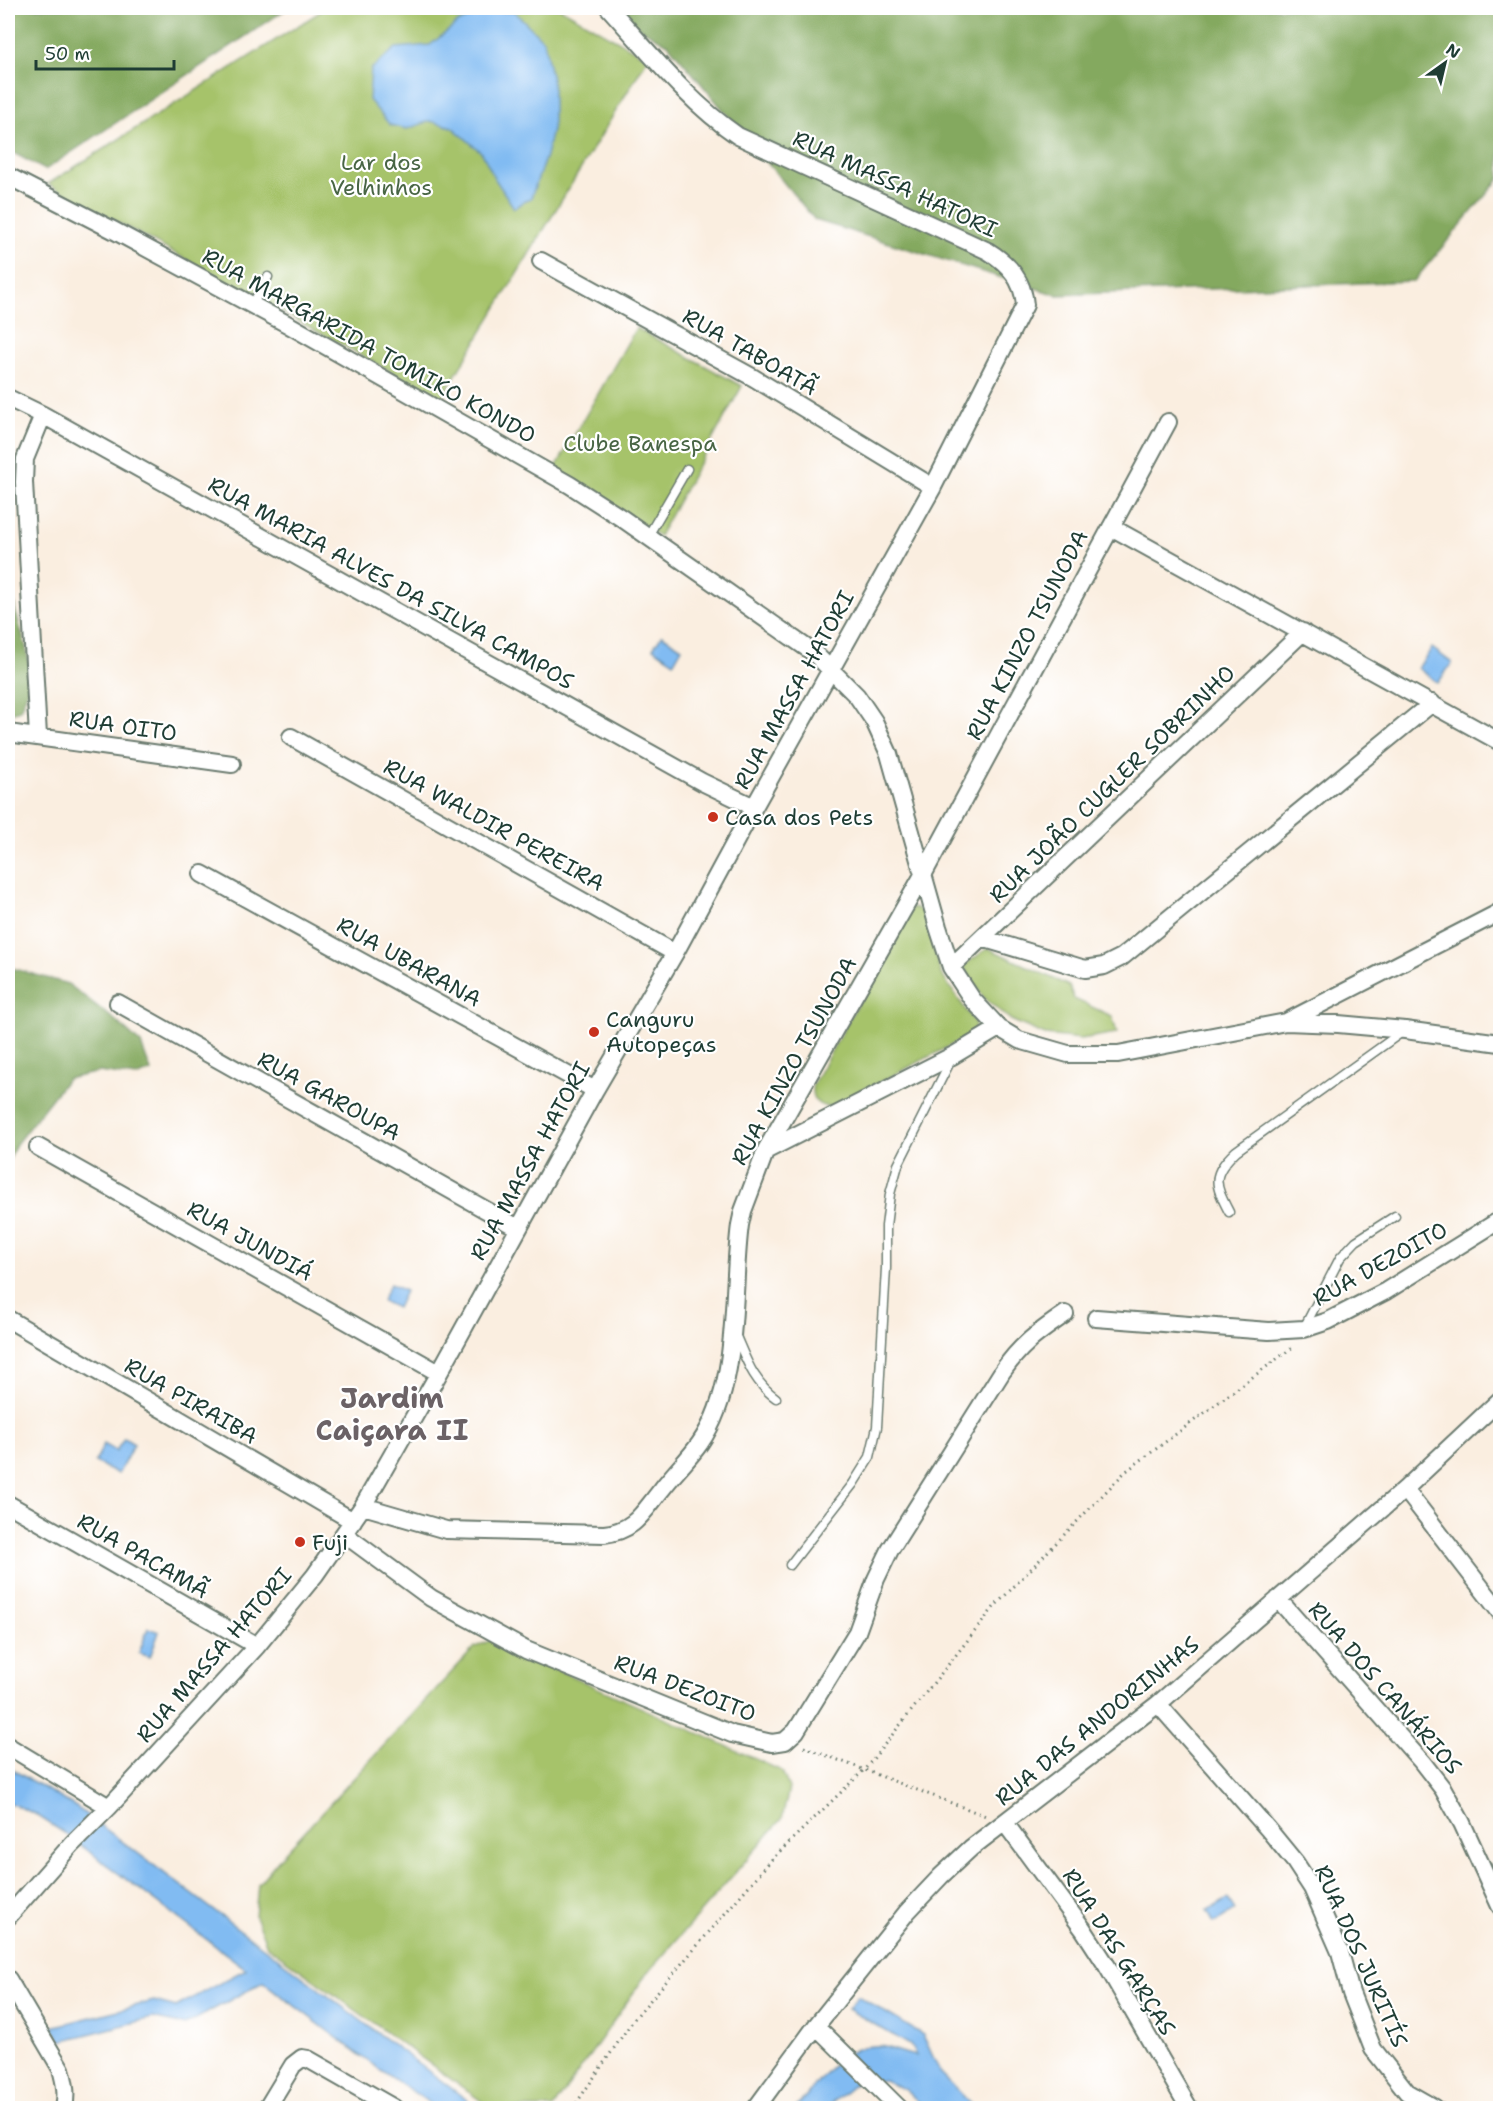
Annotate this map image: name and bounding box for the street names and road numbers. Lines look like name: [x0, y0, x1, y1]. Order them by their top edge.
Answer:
street label: RUA MASSA HATORI: [788, 124, 1002, 244]
street label: RUA MARGARIDA TOMIKO KONDO: [197, 242, 541, 450]
street label: RUA TABOATÃ: [677, 302, 823, 402]
street label: RUA MARIA ALVES DA SILVA CAMPOS: [203, 470, 579, 696]
street label: RUA KINZO TSUNODA: [959, 525, 1095, 745]
street label: RUA MASSA HATORI: [727, 586, 861, 794]
street label: RUA JOÃO CUGLER SOBRINHO: [983, 659, 1241, 909]
street label: RUA OITO: [67, 704, 179, 748]
street label: RUA WALDIR PEREIRA: [378, 752, 610, 898]
street label: RUA UBARANA: [332, 910, 486, 1014]
street label: RUA KINZO TSUNODA: [725, 952, 863, 1170]
street label: RUA GAROUPA: [252, 1045, 406, 1147]
street label: RUA MASSA HATORI: [463, 1057, 597, 1265]
street label: RUA JUNDIÁ: [182, 1194, 318, 1288]
street label: RUA DEZOITO: [1307, 1215, 1453, 1313]
street label: RUA PIRAIBA: [119, 1351, 263, 1451]
street label: RUA PACAMÃ: [72, 1507, 214, 1605]
street label: RUA MASSA HATORI: [130, 1561, 298, 1749]
street label: RUA DOS CANÁRIOS: [1302, 1596, 1468, 1780]
street label: RUA DAS ANDORINHAS: [989, 1630, 1205, 1812]
street label: RUA DEZOITO: [610, 1648, 760, 1728]
street label: RUA DOS JURITÍS: [1308, 1860, 1414, 2052]
street label: RUA DAS GARÇAS: [1056, 1863, 1182, 2041]

